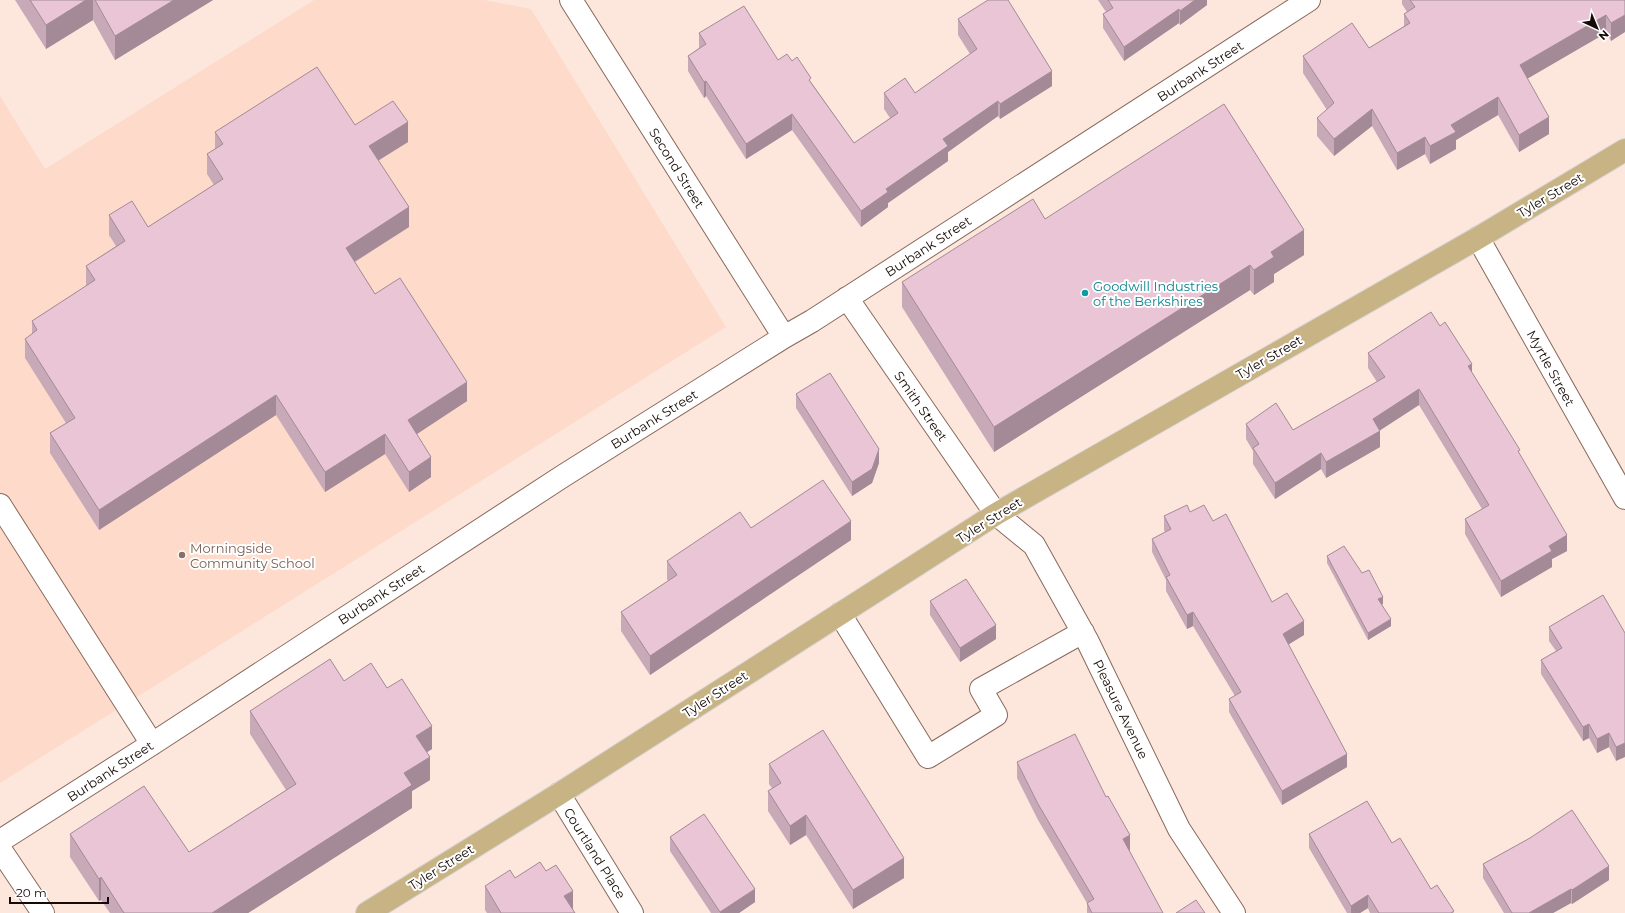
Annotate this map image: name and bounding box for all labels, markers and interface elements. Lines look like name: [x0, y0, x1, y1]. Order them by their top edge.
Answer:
north arrow: [1577, 8, 1617, 48]
text: N: [1596, 27, 1612, 43]
street label: Burbank Street: [1154, 37, 1246, 105]
street label: Second Street: [646, 125, 708, 211]
street label: Tyler Street: [1514, 169, 1586, 221]
street label: Burbank Street: [882, 212, 974, 280]
place label: Goodwill Industries of the Berkshires: [1093, 278, 1218, 309]
marker: Goodwill Industries of the Berkshires: [1080, 288, 1090, 298]
street label: Myrtle Street: [1524, 327, 1578, 409]
street label: Tyler Street: [1233, 332, 1305, 382]
street label: Smith Street: [891, 368, 951, 444]
street label: Burbank Street: [608, 386, 700, 452]
street label: Tyler Street: [953, 494, 1025, 546]
place label: Morningside Community School: [190, 540, 315, 571]
marker: Morningside Community School: [177, 550, 187, 560]
street label: Burbank Street: [335, 560, 427, 628]
street label: Pleasure Avenue: [1090, 657, 1152, 761]
street label: Tyler Street: [680, 667, 750, 721]
street label: Burbank Street: [64, 737, 156, 805]
street label: Courtland Place: [561, 805, 629, 902]
street label: Tyler Street: [405, 841, 477, 893]
scale bar: [10, 879, 108, 905]
text: 20 m: [16, 885, 47, 900]

